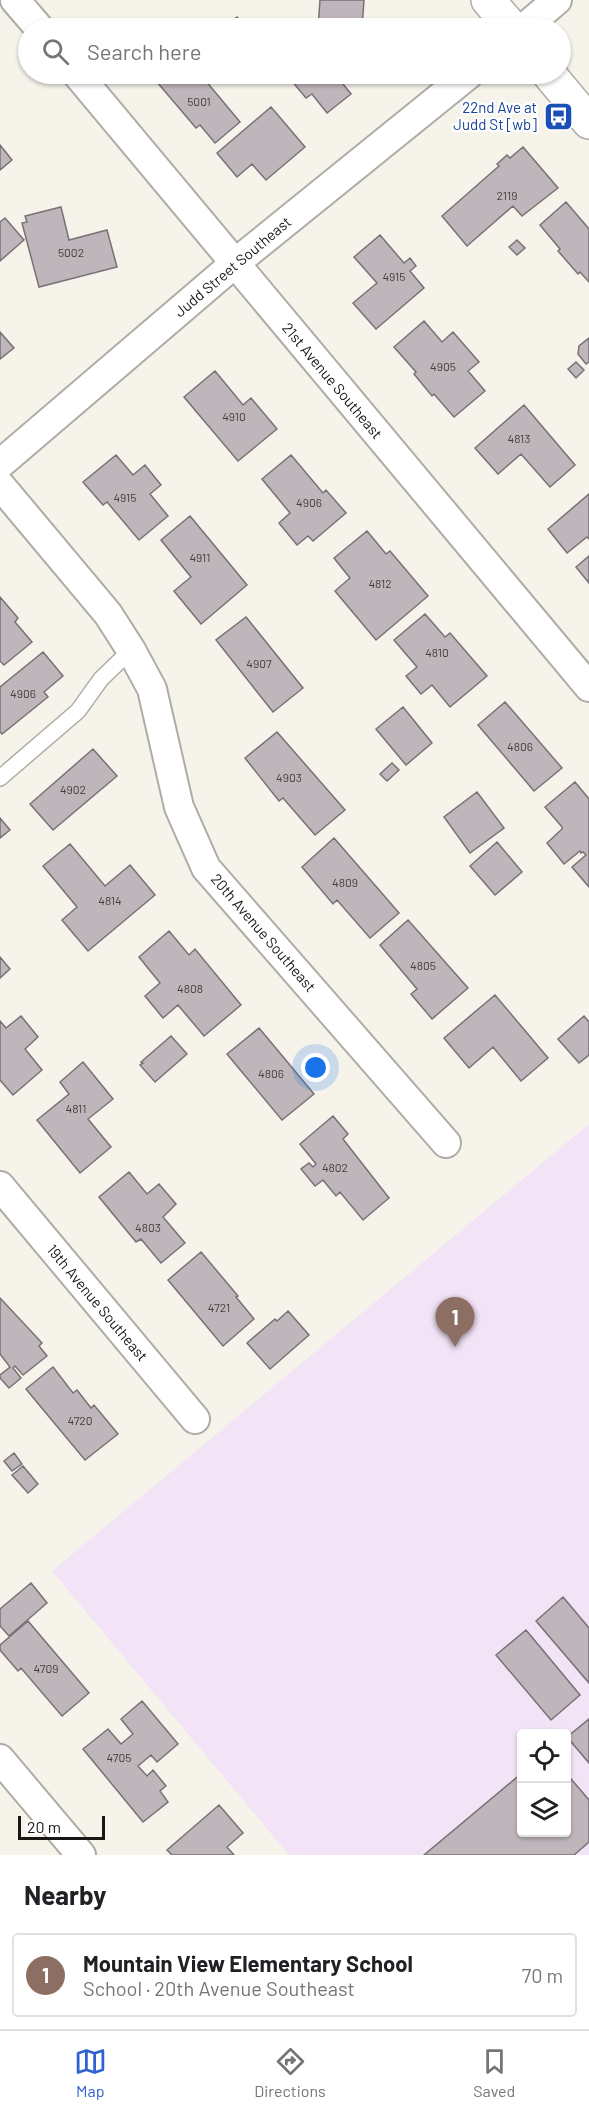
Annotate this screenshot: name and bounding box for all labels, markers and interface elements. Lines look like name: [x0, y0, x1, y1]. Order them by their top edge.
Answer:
search box: [18, 18, 571, 84]
icon: search: [39, 35, 72, 68]
text: Search here: [87, 38, 201, 64]
house number: 5001: [187, 94, 211, 108]
place label: 22nd Ave at Judd St [wb]: [453, 98, 537, 133]
bus stop icon: 22nd Ave at Judd St [wb]: [542, 101, 574, 133]
house number: 2119: [497, 188, 517, 202]
street label: Judd Street Southeast: [170, 212, 294, 320]
house number: 5002: [58, 245, 84, 259]
house number: 4915: [383, 269, 406, 283]
street label: 21st Avenue Southeast: [279, 319, 387, 442]
house number: 4905: [430, 359, 456, 373]
house number: 4910: [222, 409, 246, 423]
house number: 4813: [508, 431, 530, 445]
house number: 4915: [114, 490, 137, 504]
house number: 4906: [296, 495, 322, 509]
house number: 4911: [189, 550, 211, 564]
house number: 4812: [368, 576, 392, 590]
house number: 4810: [425, 645, 449, 659]
house number: 4907: [246, 656, 272, 670]
house number: 4906: [10, 686, 36, 700]
house number: 4806: [507, 739, 533, 753]
house number: 4903: [276, 770, 302, 784]
house number: 4902: [60, 782, 86, 796]
street label: 20th Avenue Southeast: [208, 870, 320, 995]
house number: 4809: [332, 875, 358, 889]
house number: 4814: [98, 893, 122, 907]
house number: 4805: [410, 958, 436, 972]
house number: 4808: [177, 981, 203, 995]
your location: [301, 1053, 330, 1082]
house number: 4806: [258, 1066, 284, 1080]
house number: 4811: [66, 1101, 86, 1115]
house number: 4802: [322, 1160, 348, 1174]
house number: 4803: [135, 1220, 161, 1234]
street label: 19th Avenue Southeast: [44, 1240, 152, 1364]
pin: 1: [436, 1298, 474, 1347]
house number: 4721: [208, 1300, 230, 1314]
house number: 4720: [67, 1413, 93, 1427]
house number: 4709: [34, 1661, 58, 1675]
map controls: [517, 1729, 571, 1837]
button: locate: [517, 1729, 571, 1783]
house number: 4705: [107, 1750, 131, 1764]
button: layers: [517, 1783, 571, 1837]
scale bar: [18, 1813, 105, 1840]
text: 20 m: [27, 1817, 61, 1836]
text: Nearby: [24, 1879, 106, 1910]
text: Mountain View Elementary School: [83, 1950, 413, 1976]
text: 1: [42, 1963, 49, 1987]
text: 70 m: [522, 1963, 563, 1987]
text: School · 20th Avenue Southeast: [83, 1976, 355, 2000]
tab: Map: [74, 2045, 107, 2100]
tab: Directions: [254, 2045, 326, 2100]
tab: Saved: [473, 2045, 515, 2100]

